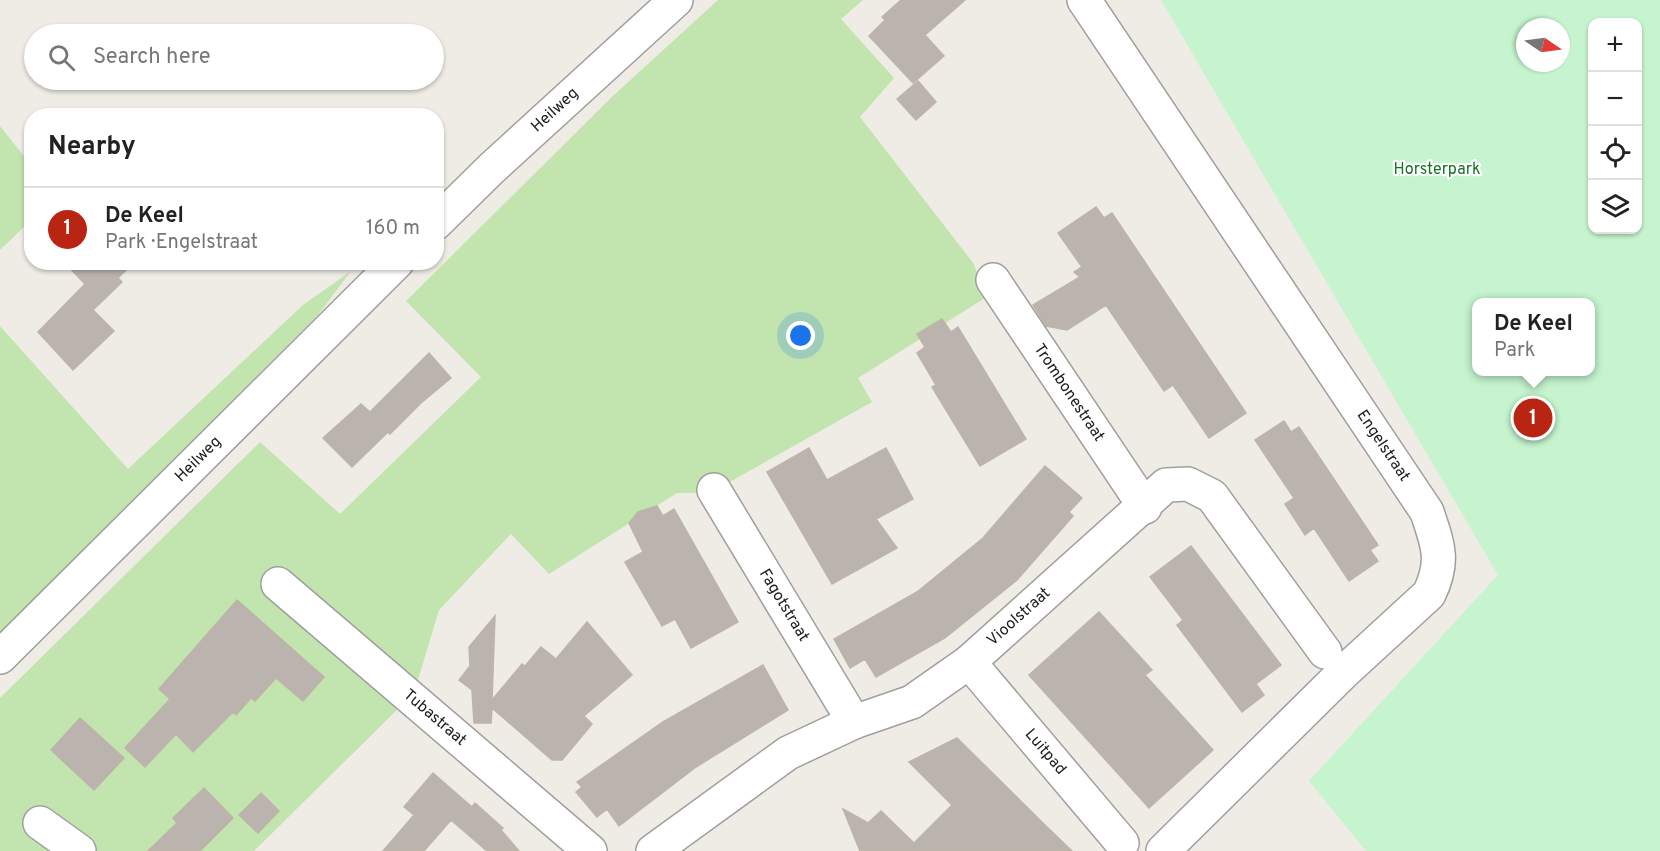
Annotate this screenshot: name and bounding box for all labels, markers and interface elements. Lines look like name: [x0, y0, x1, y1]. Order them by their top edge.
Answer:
north arrow: [1516, 18, 1570, 72]
map controls: [1588, 18, 1642, 234]
button: +: [1588, 18, 1642, 72]
search box: [24, 24, 444, 90]
icon: search: [45, 41, 78, 74]
text: Search here: [93, 44, 211, 71]
button: −: [1588, 72, 1642, 126]
street label: Heilweg: [527, 84, 583, 137]
button: locate: [1588, 126, 1642, 180]
text: Nearby: [48, 131, 136, 164]
park label: Horsterpark: [1394, 160, 1480, 180]
button: layers: [1588, 180, 1642, 234]
text: De Keel: [105, 203, 184, 230]
text: 1: [64, 216, 72, 242]
text: 160 m: [366, 216, 420, 242]
text: Park · Engelstraat: [105, 230, 258, 256]
popup: [1472, 298, 1595, 376]
text: De Keel: [1494, 311, 1573, 338]
your location: [786, 321, 815, 350]
text: Park: [1494, 338, 1535, 364]
street label: Trombonestraat: [1029, 340, 1109, 446]
pin: 1: [1514, 396, 1552, 440]
street label: Engelstraat: [1352, 407, 1414, 486]
street label: Heilweg: [171, 432, 226, 487]
street label: Fagotstraat: [754, 566, 813, 646]
street label: Vioolstraat: [983, 583, 1055, 651]
street label: Tubastraat: [399, 685, 470, 751]
street label: Luitpad: [1020, 725, 1070, 779]

